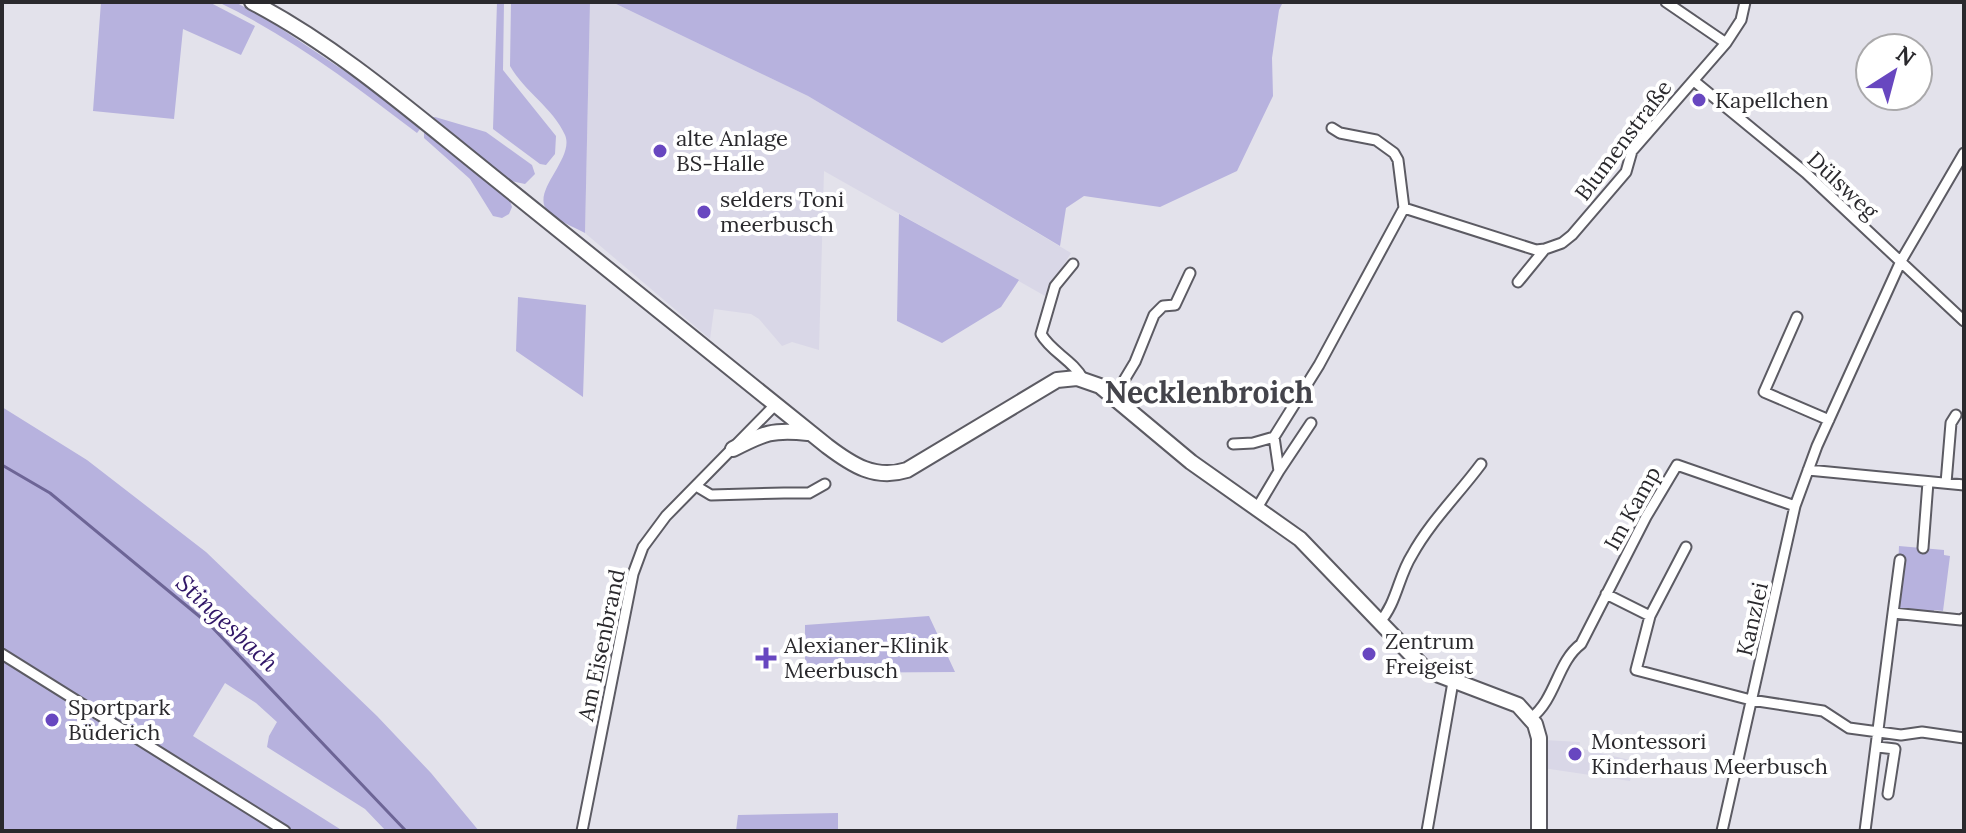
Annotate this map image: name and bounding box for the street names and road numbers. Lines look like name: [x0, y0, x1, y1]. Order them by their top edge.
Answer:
street label: Blumenstraße: [1569, 74, 1678, 206]
street label: Dülsweg: [1802, 145, 1885, 226]
street label: Im Kamp: [1597, 461, 1667, 555]
street label: Am Eisenbrand: [571, 566, 631, 725]
street label: Kanzlei: [1730, 579, 1774, 659]

